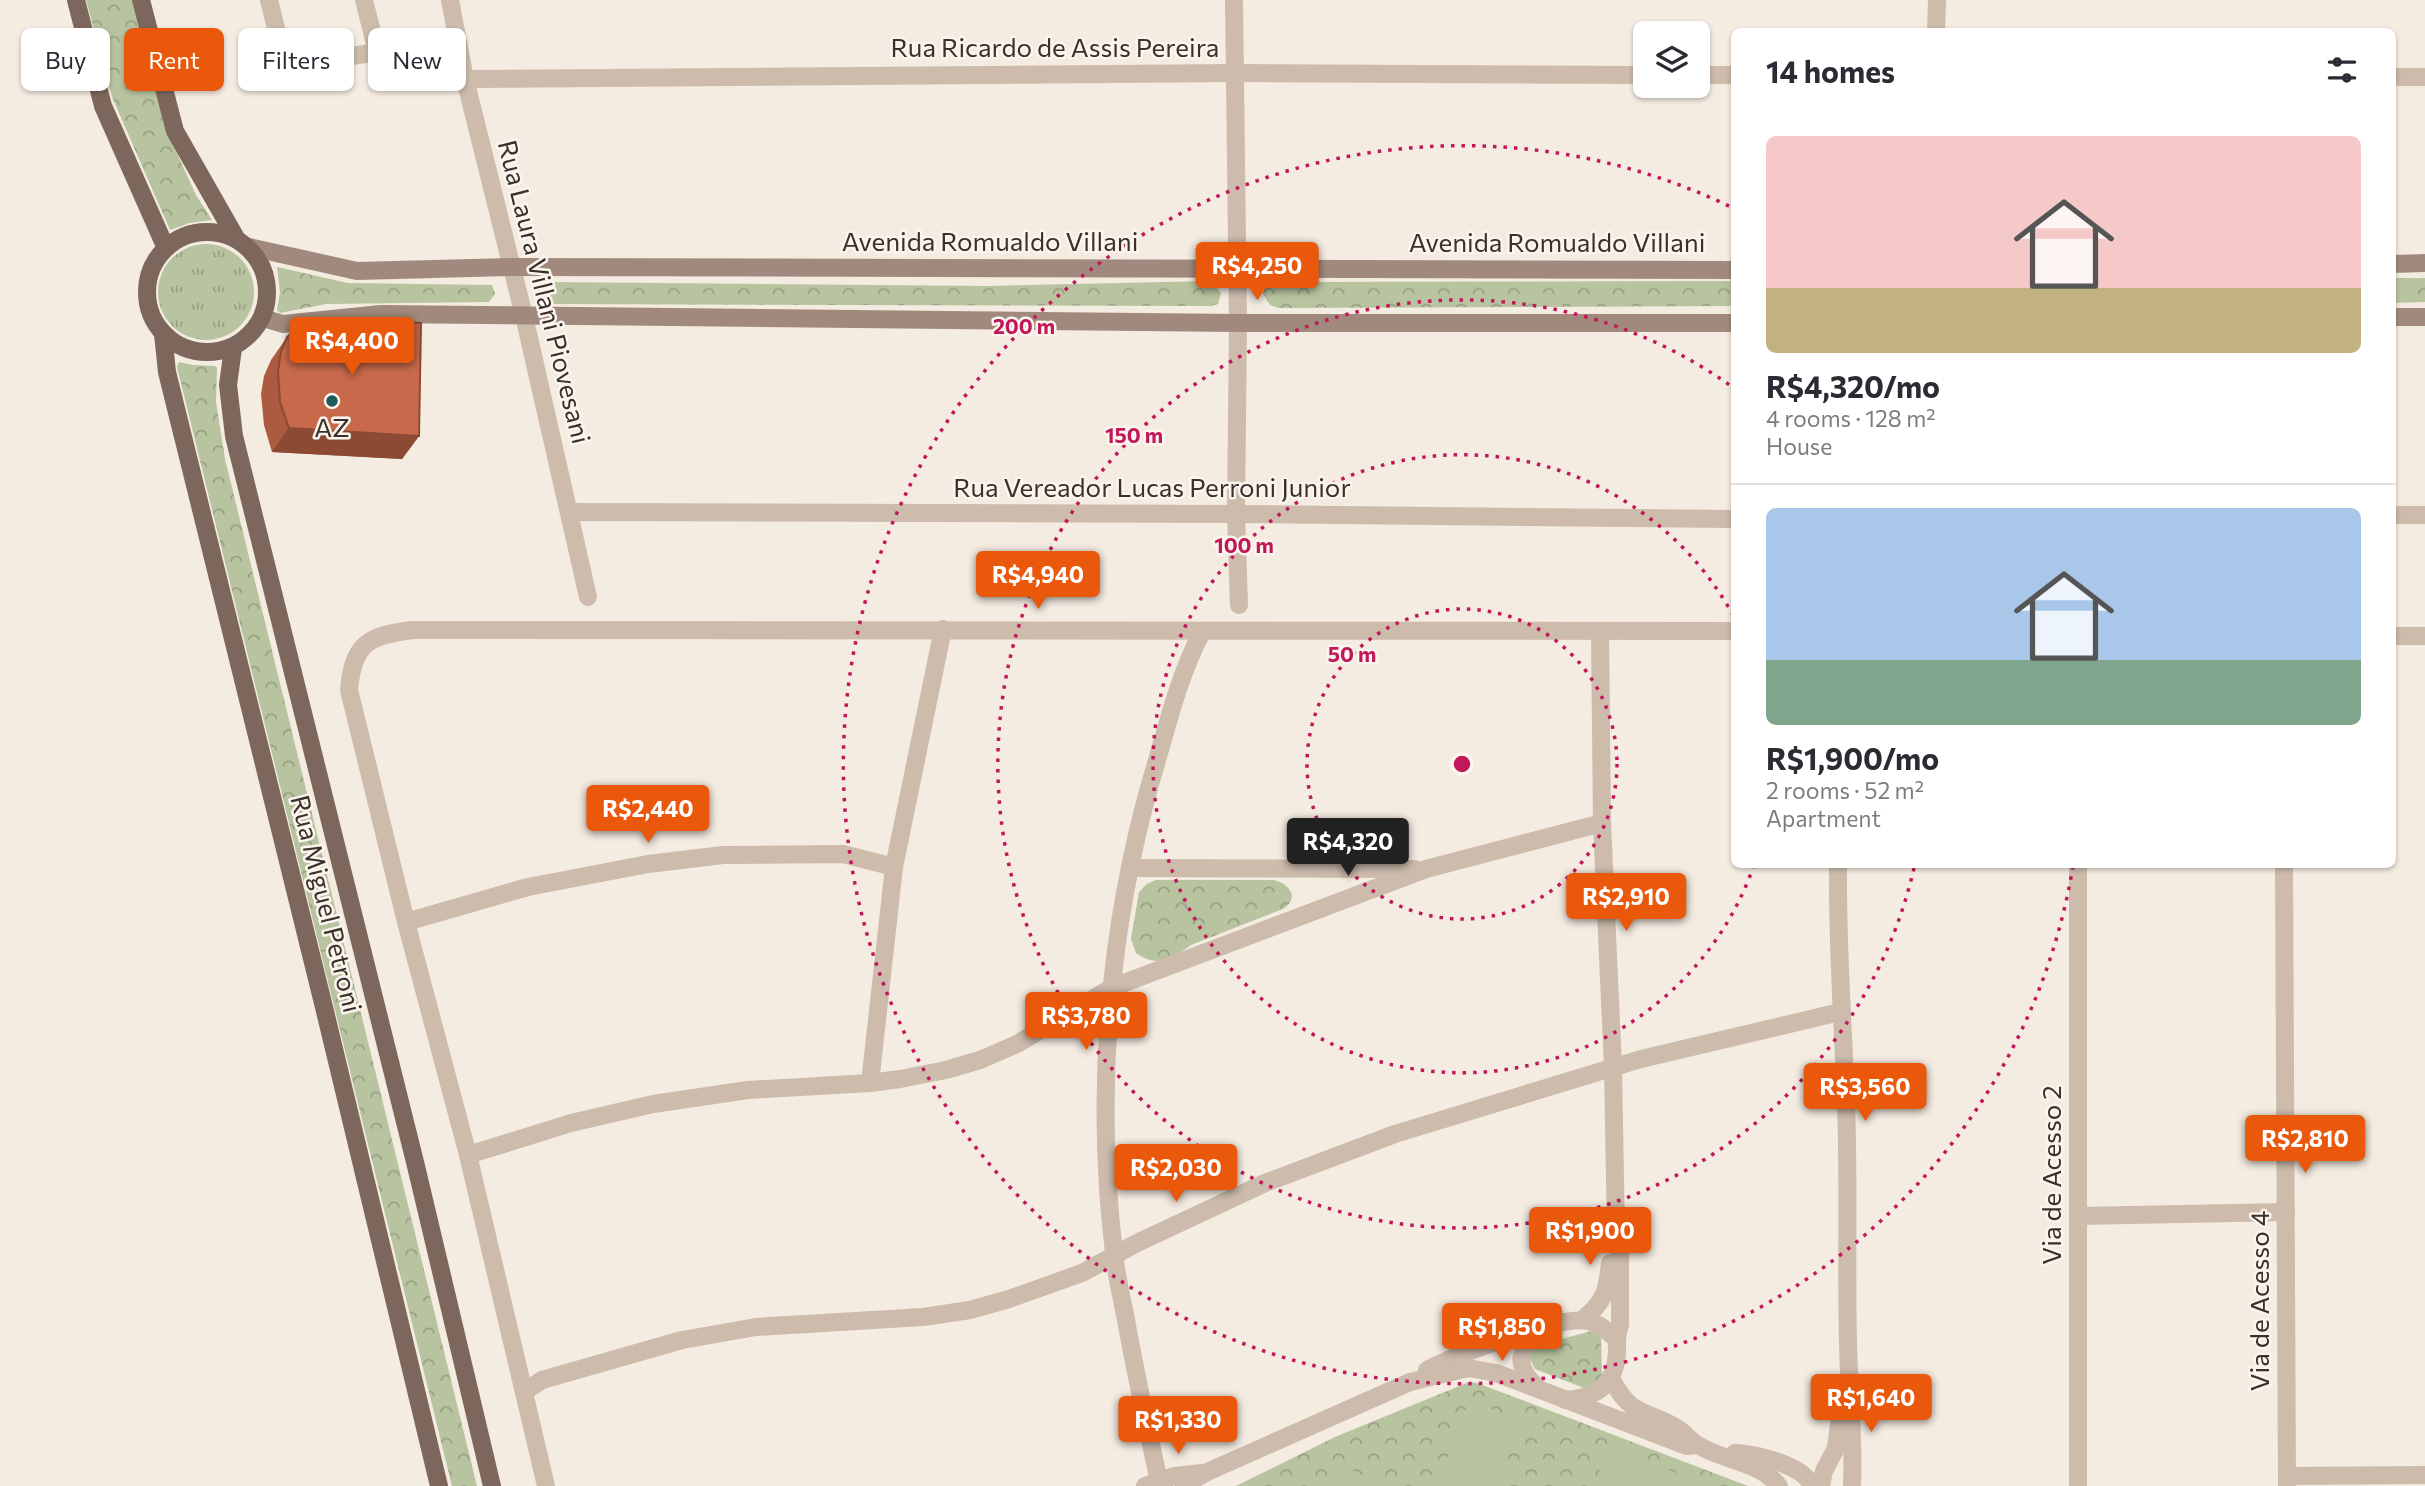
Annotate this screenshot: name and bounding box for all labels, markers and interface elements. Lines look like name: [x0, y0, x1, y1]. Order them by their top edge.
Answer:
map controls: [1633, 21, 1710, 98]
button: layers: [1633, 21, 1710, 98]
chip: Buy: [21, 28, 110, 91]
chip: Rent: [124, 28, 224, 91]
chip: Filters: [238, 28, 354, 91]
chip: New: [368, 28, 466, 91]
street label: Rua Ricardo de Assis Pereira: [891, 31, 1219, 62]
icon: filters: [2323, 51, 2361, 89]
text: 14 homes: [1766, 52, 1895, 89]
street label: Rua Laura Villani Piovesani: [493, 137, 598, 447]
icon: home: [2001, 181, 2127, 307]
street label: Avenida Romualdo Villani: [842, 225, 1138, 256]
street label: Avenida Romualdo Villani: [1409, 226, 1705, 257]
pin: R$4,250: [1192, 243, 1322, 302]
text: R$4,250: [1212, 251, 1302, 279]
text: 200 m: [993, 313, 1055, 338]
pin: R$4,400: [287, 318, 417, 377]
text: R$4,400: [305, 326, 399, 354]
text: R$4,320/mo: [1766, 367, 1940, 404]
marker: AZ: [324, 393, 340, 409]
text: 4 rooms · 128 m²: [1766, 404, 1935, 432]
place label: AZ: [314, 411, 350, 442]
text: 150 m: [1105, 422, 1163, 447]
text: House: [1766, 432, 1832, 460]
street label: Rua Vereador Lucas Perroni Junior: [953, 471, 1351, 502]
text: 100 m: [1214, 532, 1274, 557]
pin: R$4,940: [973, 552, 1103, 611]
icon: home: [2001, 553, 2127, 679]
text: R$4,940: [992, 560, 1084, 588]
text: 50 m: [1328, 641, 1376, 666]
text: R$1,900/mo: [1766, 739, 1939, 776]
centre of rings: [1450, 752, 1474, 776]
text: 2 rooms · 52 m²: [1766, 776, 1924, 804]
pin: R$2,440: [583, 786, 713, 845]
street label: Rua Miguel Petroni: [285, 792, 369, 1016]
text: R$2,440: [602, 794, 694, 822]
text: Apartment: [1766, 804, 1881, 832]
pin: R$4,320: [1283, 818, 1413, 878]
text: R$4,320: [1303, 827, 1393, 855]
pin: R$2,910: [1561, 874, 1691, 933]
text: R$2,910: [1582, 882, 1670, 910]
pin: R$3,780: [1021, 992, 1151, 1052]
text: R$3,780: [1041, 1001, 1131, 1029]
pin: R$3,560: [1800, 1064, 1930, 1123]
text: R$3,560: [1820, 1072, 1910, 1100]
street label: Via de Acesso 2: [2035, 1085, 2066, 1265]
pin: R$2,810: [2240, 1116, 2370, 1175]
text: R$2,810: [2261, 1124, 2349, 1152]
pin: R$2,030: [1111, 1144, 1241, 1204]
text: R$2,030: [1130, 1153, 1222, 1181]
pin: R$1,900: [1525, 1208, 1655, 1267]
street label: Via de Acesso 4: [2243, 1211, 2274, 1391]
text: R$1,900: [1545, 1216, 1635, 1244]
pin: R$1,850: [1437, 1304, 1567, 1363]
text: R$1,850: [1458, 1312, 1546, 1340]
pin: R$1,640: [1806, 1374, 1936, 1434]
text: R$1,640: [1827, 1383, 1915, 1411]
pin: R$1,330: [1113, 1396, 1243, 1456]
text: R$1,330: [1134, 1405, 1222, 1433]

